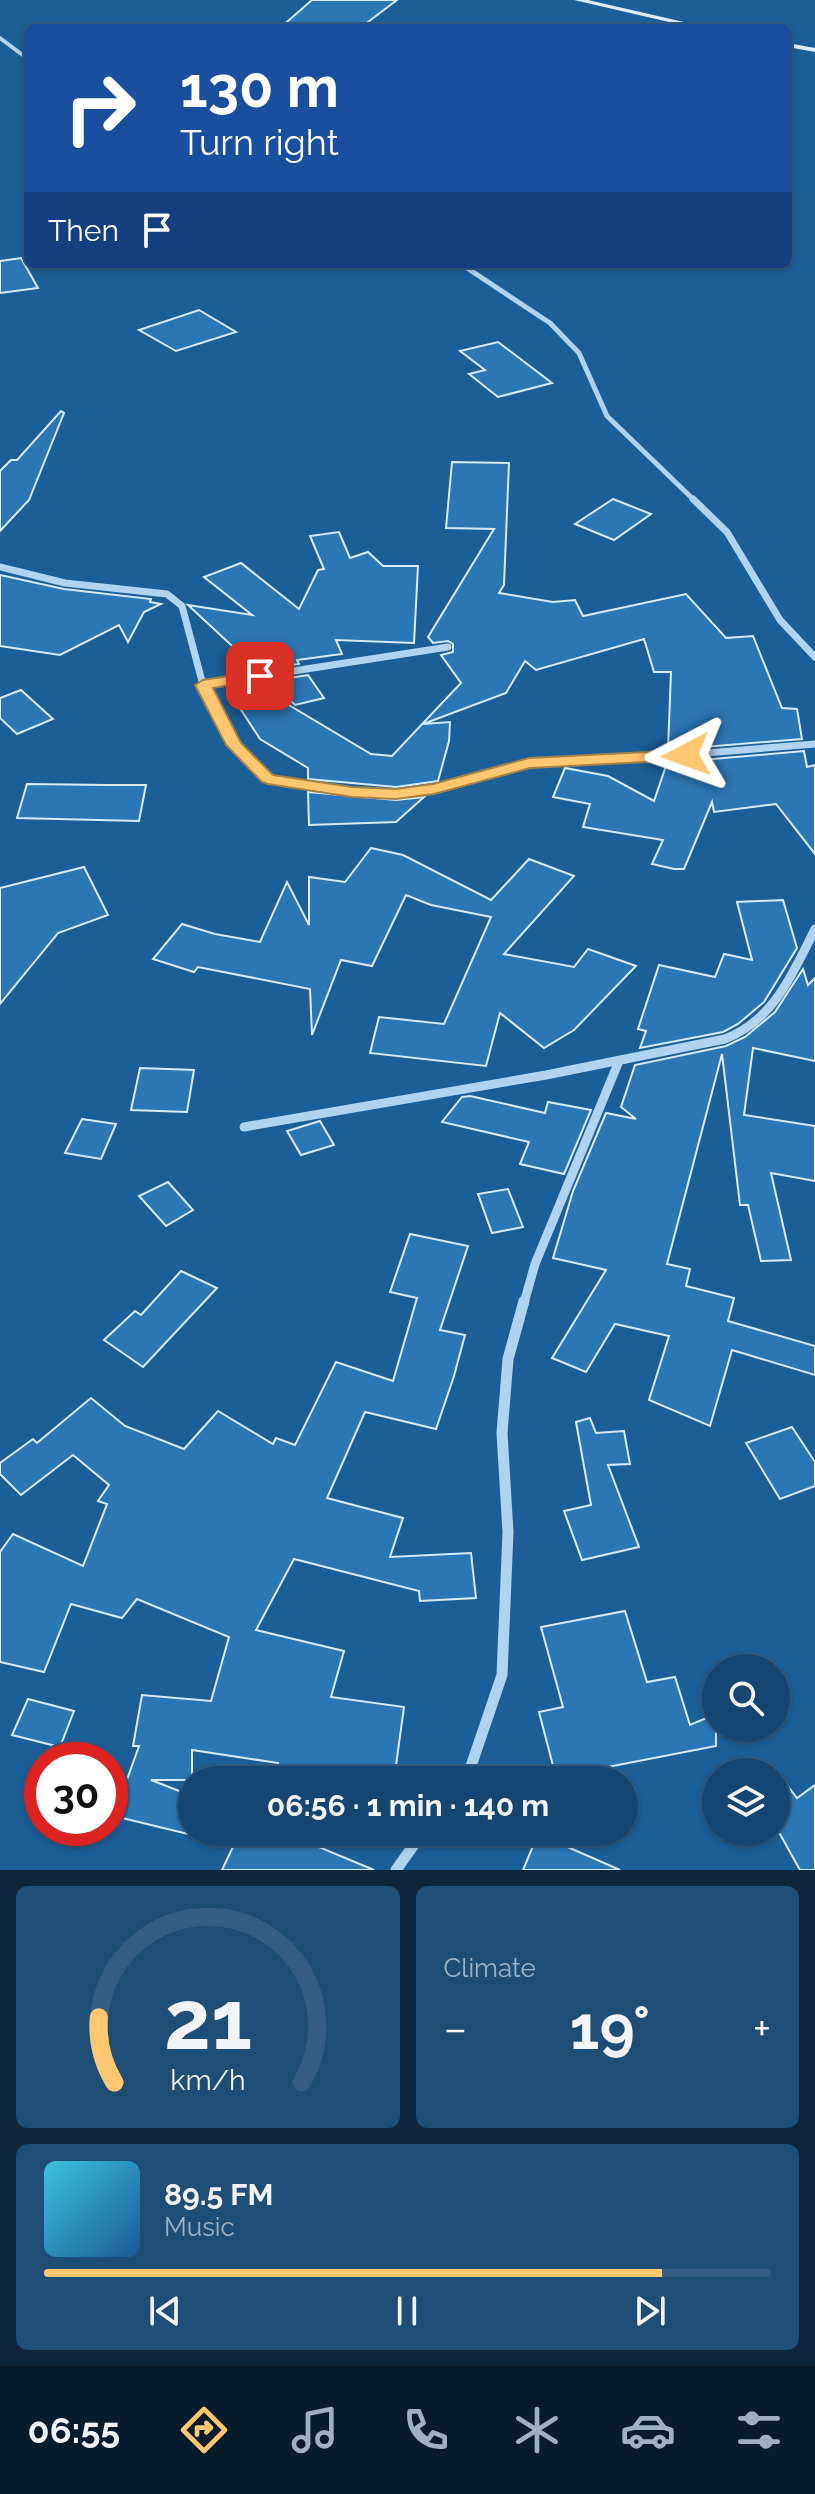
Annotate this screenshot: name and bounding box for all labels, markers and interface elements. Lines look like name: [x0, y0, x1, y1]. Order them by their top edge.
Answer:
text: 130 m: [180, 54, 339, 120]
icon: right: [48, 56, 152, 160]
text: Turn right: [180, 121, 339, 163]
icon: arrive: [135, 208, 179, 252]
text: Then: [48, 213, 119, 248]
pin: [226, 642, 294, 710]
icon: arrive: [238, 654, 282, 698]
position arrow: [644, 713, 728, 797]
map controls: [702, 1654, 790, 1846]
button: search: [702, 1654, 790, 1742]
speed limit sign: 30: [24, 1742, 128, 1846]
button: layers: [702, 1758, 790, 1846]
text: 06:56 · 1 min · 140 m: [267, 1788, 549, 1823]
text: Climate: [444, 1953, 536, 1983]
text: 21: [164, 1971, 252, 2068]
text: 19°: [570, 1993, 650, 2063]
text: −: [444, 2003, 467, 2054]
text: +: [753, 2003, 771, 2054]
text: km/h: [170, 2063, 245, 2097]
text: 89.5 FM: [164, 2177, 274, 2212]
text: Music: [164, 2212, 235, 2242]
icon: previous: [143, 2289, 187, 2333]
icon: pause: [385, 2289, 429, 2333]
icon: next: [628, 2289, 672, 2333]
icon: directions: [176, 2402, 232, 2458]
icon: music: [287, 2402, 343, 2458]
icon: phone: [398, 2402, 454, 2458]
icon: climate: [509, 2402, 565, 2458]
icon: car: [620, 2402, 676, 2458]
icon: filters: [731, 2402, 787, 2458]
text: 06:55: [28, 2409, 120, 2451]

